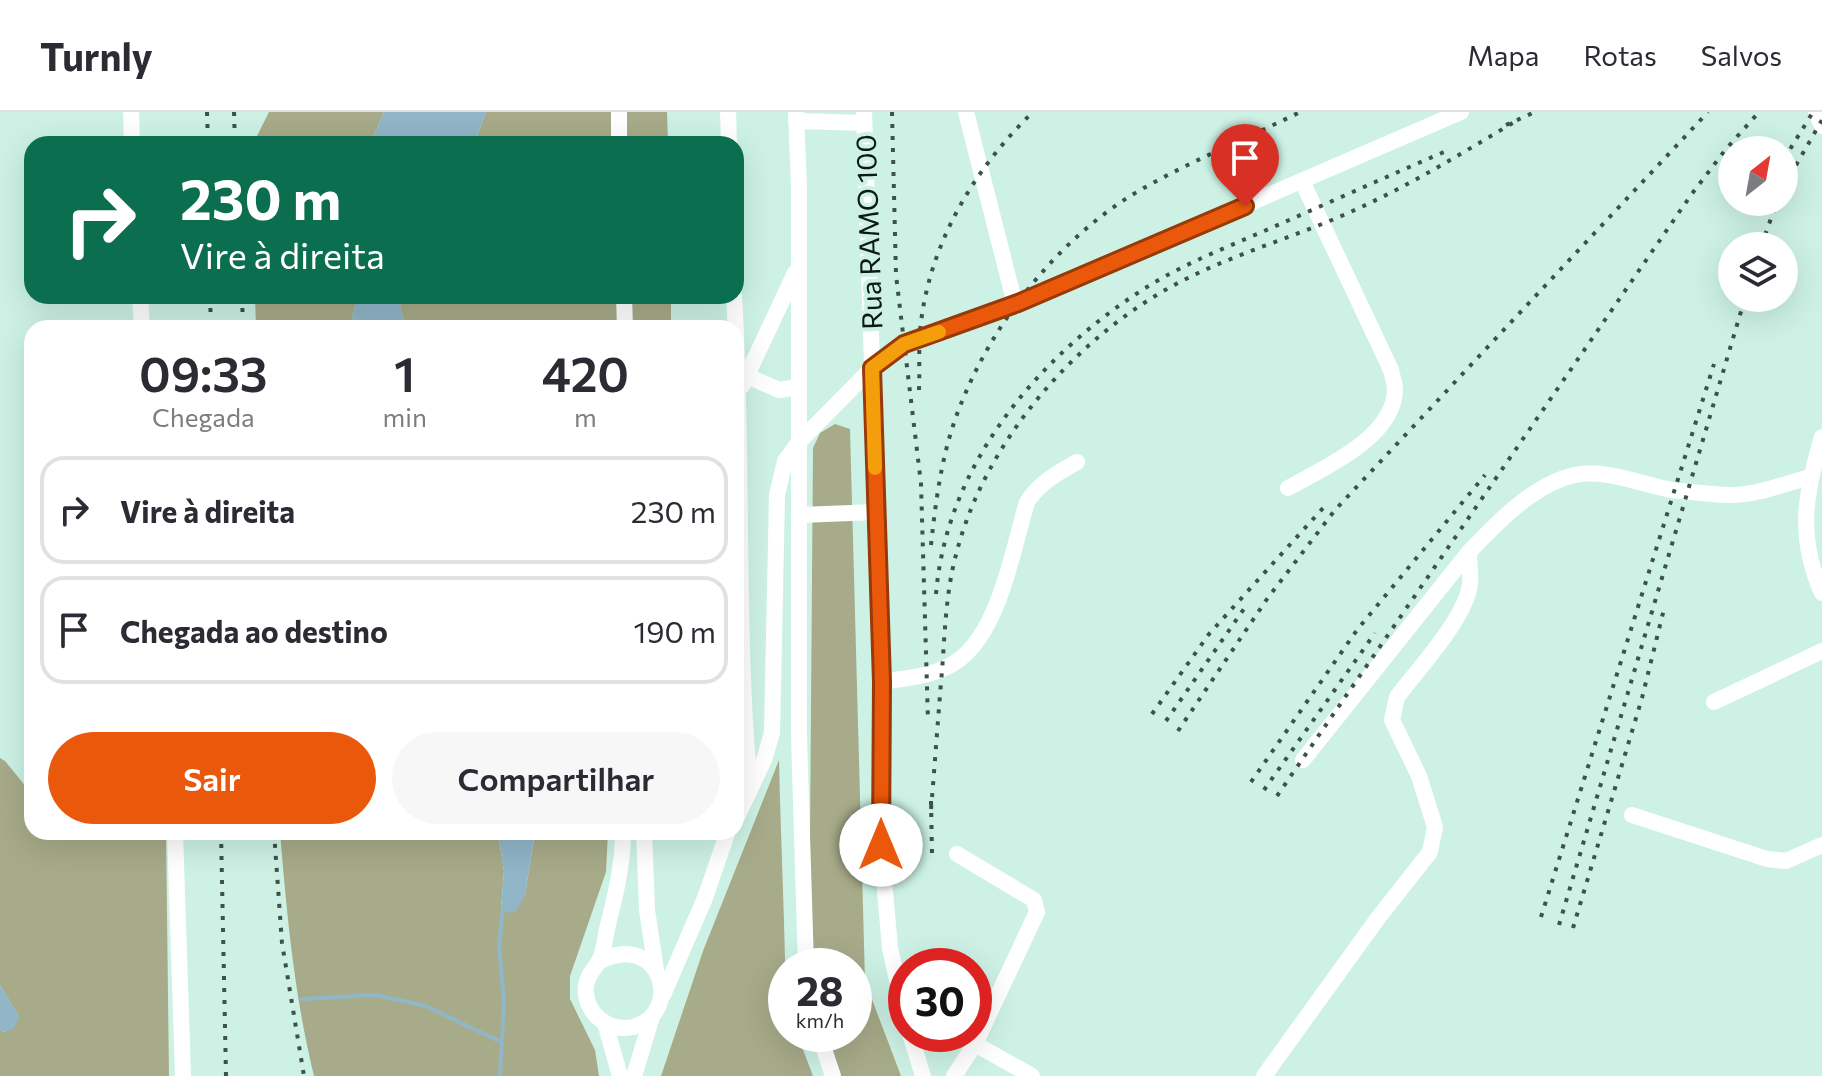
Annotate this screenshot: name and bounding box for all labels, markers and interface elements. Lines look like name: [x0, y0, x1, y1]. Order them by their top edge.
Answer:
text: Turnly: [40, 32, 153, 79]
text: Mapa: [1467, 38, 1540, 72]
text: Rotas: [1584, 38, 1657, 72]
text: Salvos: [1701, 38, 1782, 72]
pin: [1211, 124, 1279, 206]
street label: Rua RAMO 100: [848, 134, 888, 330]
icon: arrive: [1223, 136, 1267, 180]
north arrow: [1718, 136, 1798, 216]
map controls: [1718, 136, 1798, 312]
text: 230 m: [180, 163, 341, 232]
icon: right: [48, 168, 152, 272]
text: Vire à direita: [180, 232, 385, 276]
button: layers: [1718, 232, 1798, 312]
text: 09:33: [139, 343, 268, 402]
text: 1: [394, 343, 415, 402]
text: 420: [542, 343, 629, 402]
text: Chegada: [152, 401, 255, 432]
text: min: [383, 401, 427, 432]
text: m: [574, 401, 597, 432]
icon: right: [52, 488, 96, 532]
text: Vire à direita: [120, 492, 295, 529]
text: 230 m: [631, 492, 716, 529]
icon: arrive: [52, 608, 96, 652]
text: Chegada ao destino: [120, 612, 388, 649]
text: 190 m: [633, 612, 716, 649]
button: Sair: [48, 732, 376, 824]
button: Compartilhar: [392, 732, 720, 824]
position arrow: [839, 803, 923, 887]
speed limit sign: 30: [888, 948, 992, 1052]
text: 28: [796, 965, 844, 1014]
text: km/h: [796, 1008, 844, 1032]

